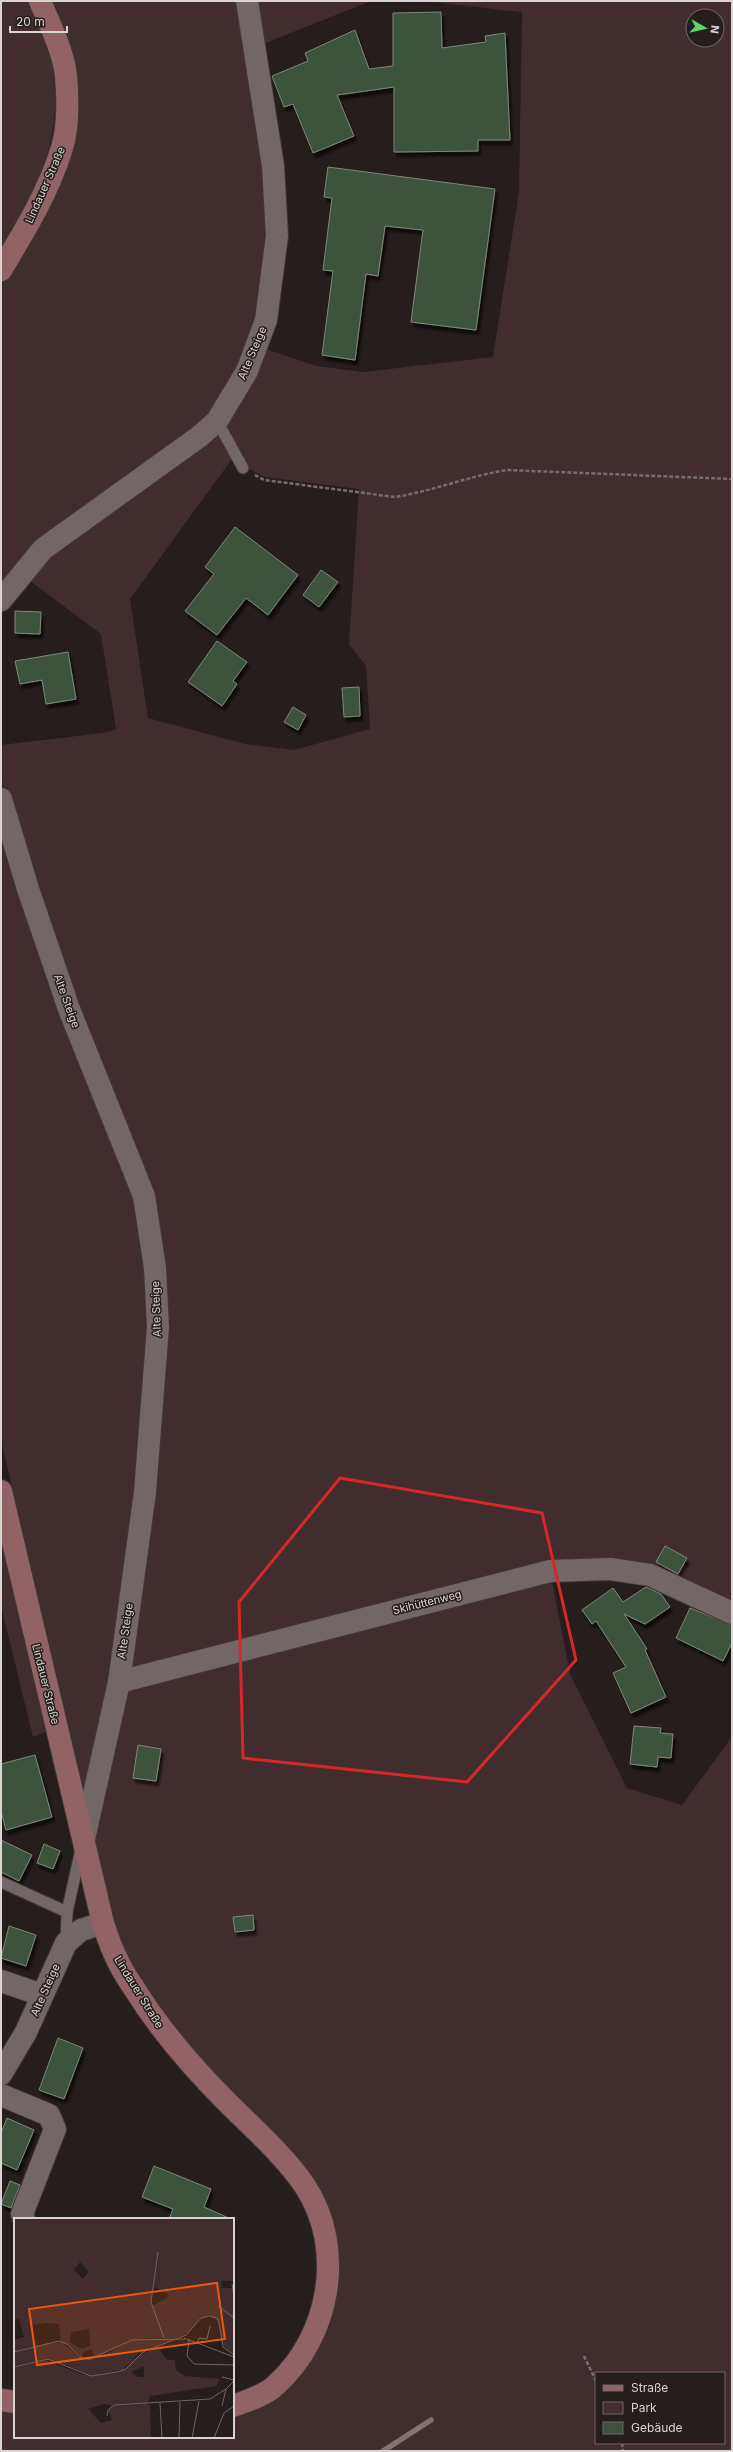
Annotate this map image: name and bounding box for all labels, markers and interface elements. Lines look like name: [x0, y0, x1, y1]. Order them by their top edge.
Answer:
scale bar: [10, 8, 67, 34]
north arrow: [685, 8, 725, 48]
text: 20 m: [16, 14, 45, 29]
text: N: [707, 24, 722, 35]
street label: Lindauer Straße: [22, 144, 68, 226]
street label: Alte Steige: [235, 324, 269, 382]
street label: Alte Steige: [51, 972, 83, 1030]
street label: Alte Steige: [148, 1281, 164, 1337]
street label: Skihüttenweg: [391, 1587, 463, 1617]
street label: Alte Steige: [114, 1602, 136, 1660]
street label: Lindauer Straße: [29, 1642, 63, 1726]
street label: Lindauer Straße: [111, 1953, 167, 2031]
street label: Alte Steige: [27, 1961, 63, 2019]
inset map: [14, 2218, 234, 2438]
legend: [595, 2372, 725, 2444]
text: Straße: [631, 2380, 668, 2395]
text: Park: [631, 2400, 657, 2415]
text: Gebäude: [631, 2420, 683, 2435]

